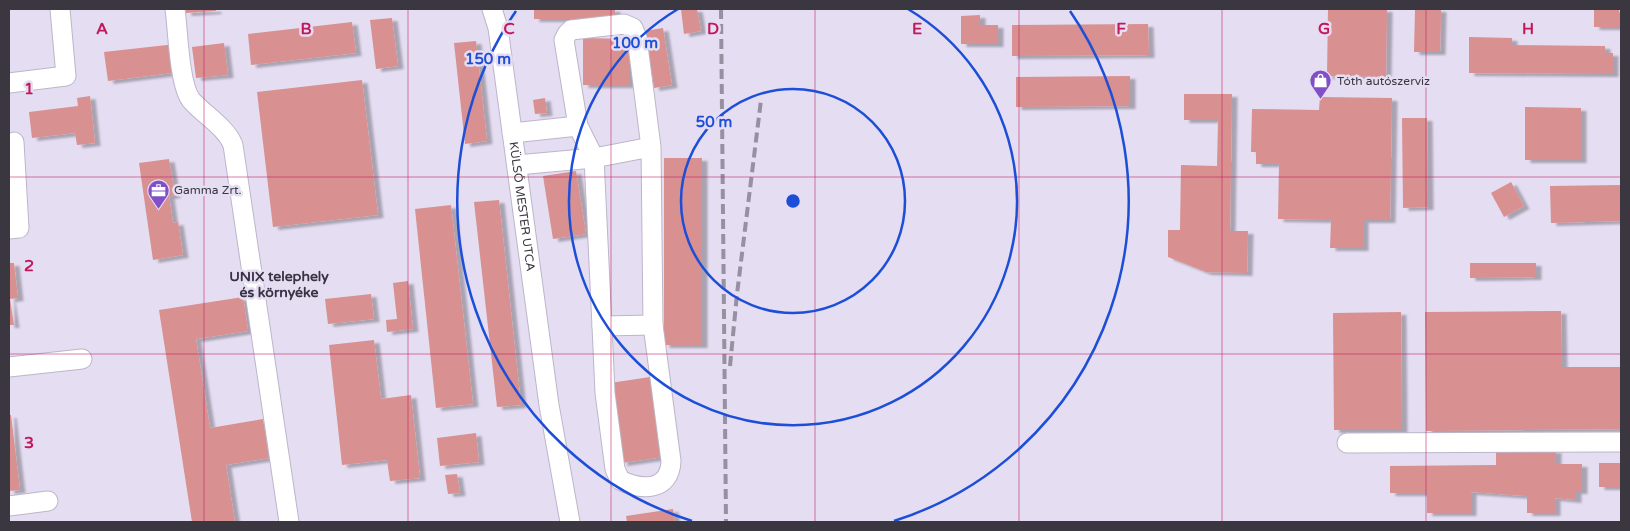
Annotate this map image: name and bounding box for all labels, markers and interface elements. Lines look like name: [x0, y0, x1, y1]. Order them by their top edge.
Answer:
text: A: [96, 19, 108, 39]
text: B: [300, 19, 312, 39]
text: C: [503, 19, 515, 39]
text: D: [707, 19, 719, 39]
text: E: [912, 19, 922, 39]
text: F: [1116, 19, 1126, 39]
text: G: [1318, 19, 1330, 39]
text: H: [1522, 19, 1534, 39]
text: 100 m: [612, 34, 658, 52]
text: 150 m: [465, 50, 511, 68]
shop icon: Tóth autószerviz: [1309, 69, 1333, 100]
place label: Tóth autószerviz: [1337, 74, 1430, 88]
text: 1: [24, 79, 34, 99]
text: 50 m: [696, 113, 732, 131]
street label: KÜLSŐ MESTER UTCA: [506, 141, 538, 272]
office icon: Gamma Zrt.: [146, 178, 170, 209]
place label: Gamma Zrt.: [174, 183, 242, 197]
centre of rings: [784, 192, 802, 210]
text: 2: [24, 256, 34, 276]
district label: UNIX telephely és környéke: [229, 268, 329, 301]
text: 3: [24, 433, 34, 453]

